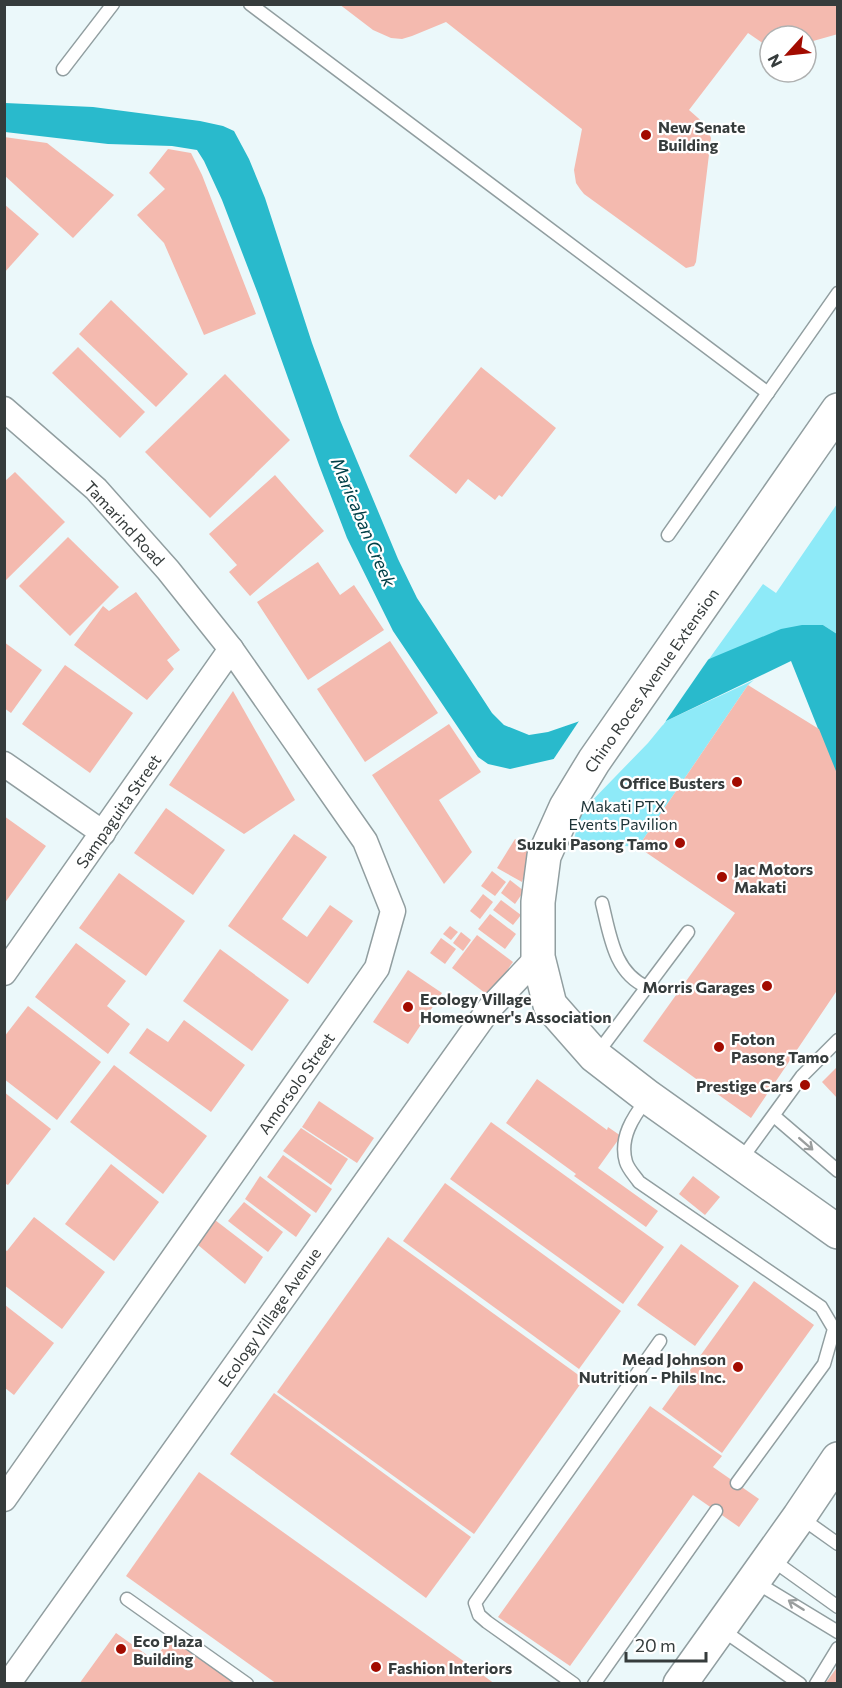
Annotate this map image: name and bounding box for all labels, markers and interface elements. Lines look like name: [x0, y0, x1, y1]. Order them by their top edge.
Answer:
north arrow: [758, 24, 818, 84]
text: N: [763, 51, 785, 71]
place label: New Senate Building: [658, 117, 745, 154]
marker: New Senate Building: [639, 128, 653, 142]
water label: Maricaban Creek: [327, 454, 402, 591]
street label: Tamarind Road: [81, 477, 169, 569]
street label: Chino Roces Avenue Extension: [580, 584, 722, 776]
street label: Sampaguita Street: [72, 750, 165, 872]
place label: Office Busters: [620, 773, 725, 792]
marker: Office Busters: [730, 775, 744, 789]
park label: Makati PTX Events Pavilion: [568, 796, 678, 833]
place label: Suzuki Pasong Tamo: [517, 834, 668, 853]
marker: Suzuki Pasong Tamo: [673, 836, 687, 850]
place label: Jac Motors Makati: [734, 859, 813, 896]
marker: Jac Motors Makati: [715, 870, 729, 884]
place label: Morris Garages: [642, 977, 755, 996]
marker: Morris Garages: [760, 979, 774, 993]
place label: Ecology Village Homeowner's Association: [420, 989, 611, 1026]
marker: Ecology Village Homeowner's Association: [401, 1000, 415, 1014]
street label: Amorsolo Street: [254, 1028, 338, 1137]
place label: Foton Pasong Tamo: [731, 1029, 830, 1066]
marker: Foton Pasong Tamo: [712, 1040, 726, 1054]
place label: Prestige Cars: [696, 1076, 793, 1095]
marker: Prestige Cars: [798, 1078, 812, 1092]
one-way arrow: [798, 1137, 814, 1150]
street label: Ecology Village Avenue: [214, 1244, 324, 1390]
place label: Mead Johnson Nutrition - Phils Inc.: [579, 1349, 726, 1386]
marker: Mead Johnson Nutrition - Phils Inc.: [731, 1360, 745, 1374]
one-way arrow: [788, 1599, 805, 1611]
scale bar: [626, 1625, 706, 1663]
place label: Eco Plaza Building: [133, 1631, 203, 1668]
text: 20 m: [635, 1634, 676, 1656]
marker: Eco Plaza Building: [114, 1642, 128, 1656]
place label: Fashion Interiors: [388, 1658, 512, 1677]
marker: Fashion Interiors: [369, 1660, 383, 1674]

